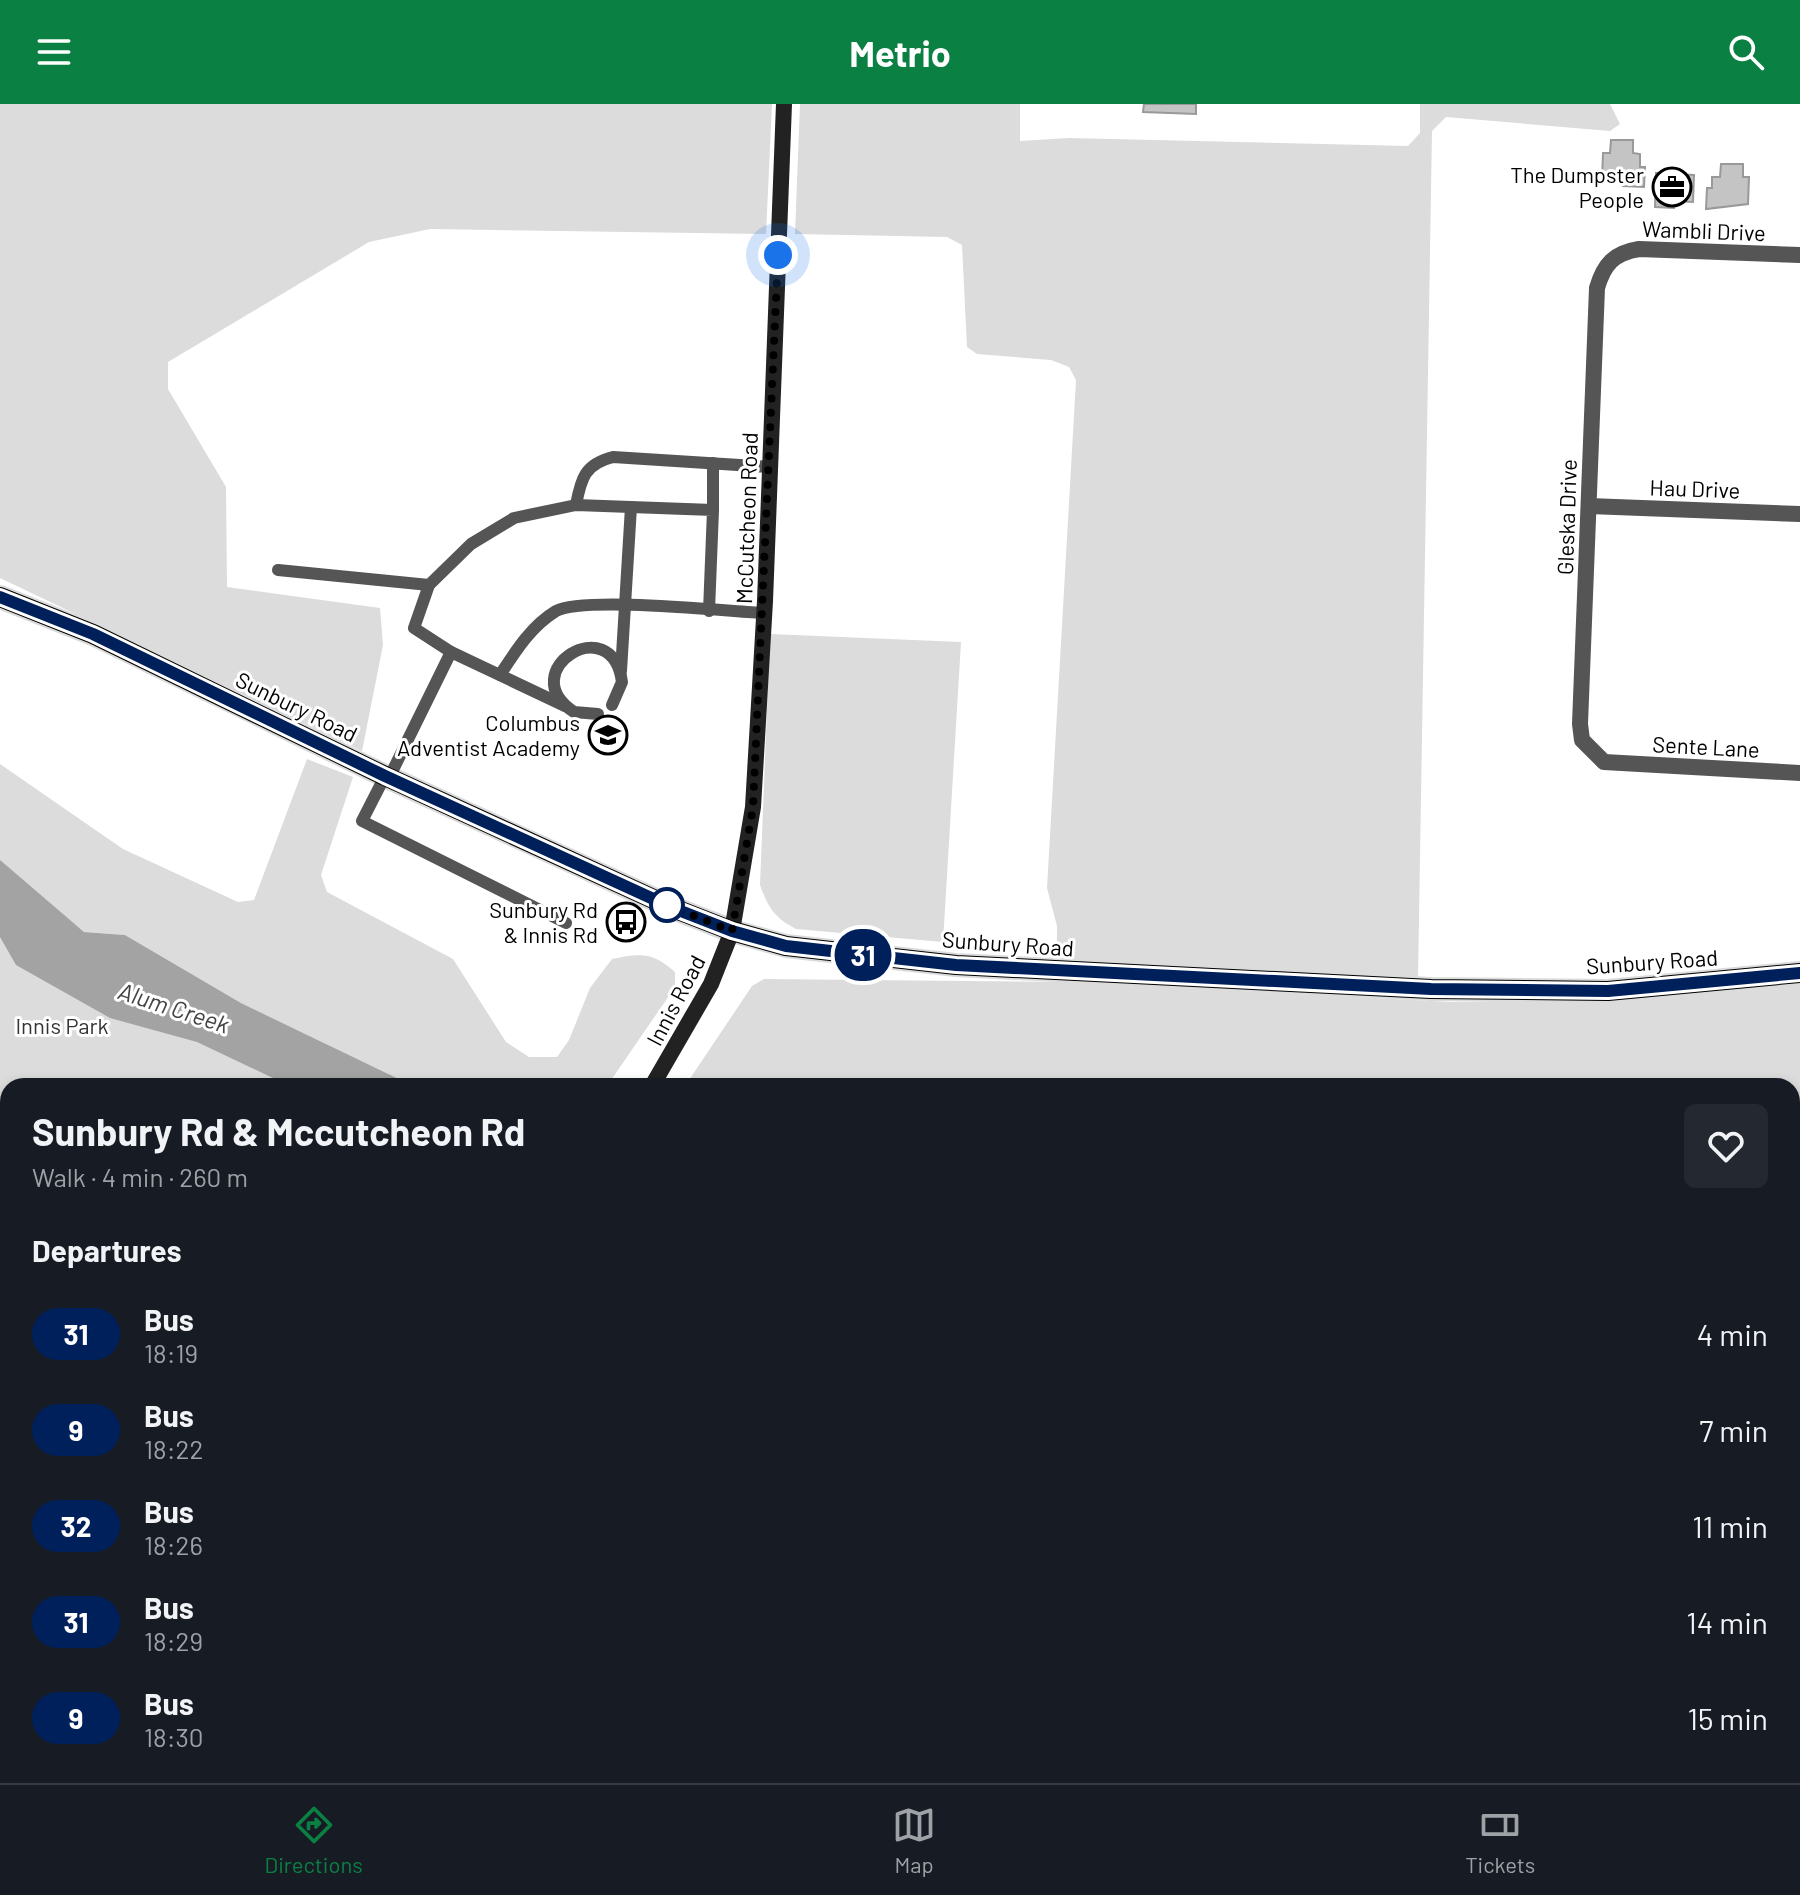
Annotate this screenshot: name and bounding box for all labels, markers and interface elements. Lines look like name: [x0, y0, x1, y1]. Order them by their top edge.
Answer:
icon: menu: [32, 30, 76, 74]
icon: search: [1724, 30, 1768, 74]
text: Metrio: [849, 31, 951, 74]
place label: The Dumpster People: [1510, 161, 1644, 212]
office icon: The Dumpster People: [1651, 166, 1693, 208]
street label: Wambli Drive: [1642, 215, 1766, 245]
your location: [758, 235, 798, 275]
street label: McCutcheon Road: [730, 432, 762, 604]
street label: Gleska Drive: [1551, 459, 1581, 575]
street label: Hau Drive: [1649, 473, 1741, 503]
street label: Sunbury Road: [232, 665, 362, 747]
place label: Columbus Adventist Academy: [397, 709, 580, 760]
school or university icon: Columbus Adventist Academy: [587, 714, 629, 756]
street label: Sente Lane: [1652, 730, 1760, 762]
unlabelled marker: [650, 888, 684, 922]
place label: Sunbury Rd & Innis Rd: [489, 896, 598, 947]
bus stop icon: Sunbury Rd & Innis Rd: [605, 901, 647, 943]
street label: Sunbury Road: [941, 925, 1075, 961]
line badge: 31: [827, 929, 899, 981]
text: 31: [851, 938, 875, 972]
street label: Sunbury Road: [1585, 943, 1719, 979]
street label: Innis Road: [640, 950, 710, 1050]
water label: Alum Creek: [115, 975, 233, 1039]
park label: Innis Park: [15, 1012, 109, 1038]
button: heart: [1684, 1104, 1768, 1188]
text: Sunbury Rd & Mccutcheon Rd: [32, 1108, 525, 1154]
text: Walk · 4 min · 260 m: [32, 1161, 248, 1192]
text: Departures: [32, 1232, 182, 1268]
text: Bus: [144, 1301, 194, 1337]
text: 4 min: [1697, 1316, 1768, 1352]
text: 31: [64, 1317, 88, 1351]
text: 18:19: [144, 1337, 198, 1368]
text: Bus: [144, 1397, 194, 1433]
text: 7 min: [1699, 1412, 1768, 1448]
text: 9: [69, 1413, 83, 1447]
text: 18:22: [144, 1433, 203, 1464]
text: Bus: [144, 1493, 194, 1529]
text: 11 min: [1692, 1508, 1768, 1544]
text: 32: [61, 1509, 91, 1543]
text: 18:26: [144, 1529, 203, 1560]
text: Bus: [144, 1589, 194, 1625]
text: 14 min: [1686, 1604, 1768, 1640]
text: 31: [64, 1605, 88, 1639]
text: 18:29: [144, 1625, 203, 1656]
text: Bus: [144, 1685, 194, 1721]
text: 15 min: [1687, 1700, 1768, 1736]
text: 9: [69, 1701, 83, 1735]
text: 18:30: [144, 1721, 204, 1752]
tab: Directions: [265, 1803, 363, 1877]
tab: Map: [892, 1803, 936, 1877]
tab: Tickets: [1465, 1803, 1535, 1877]

